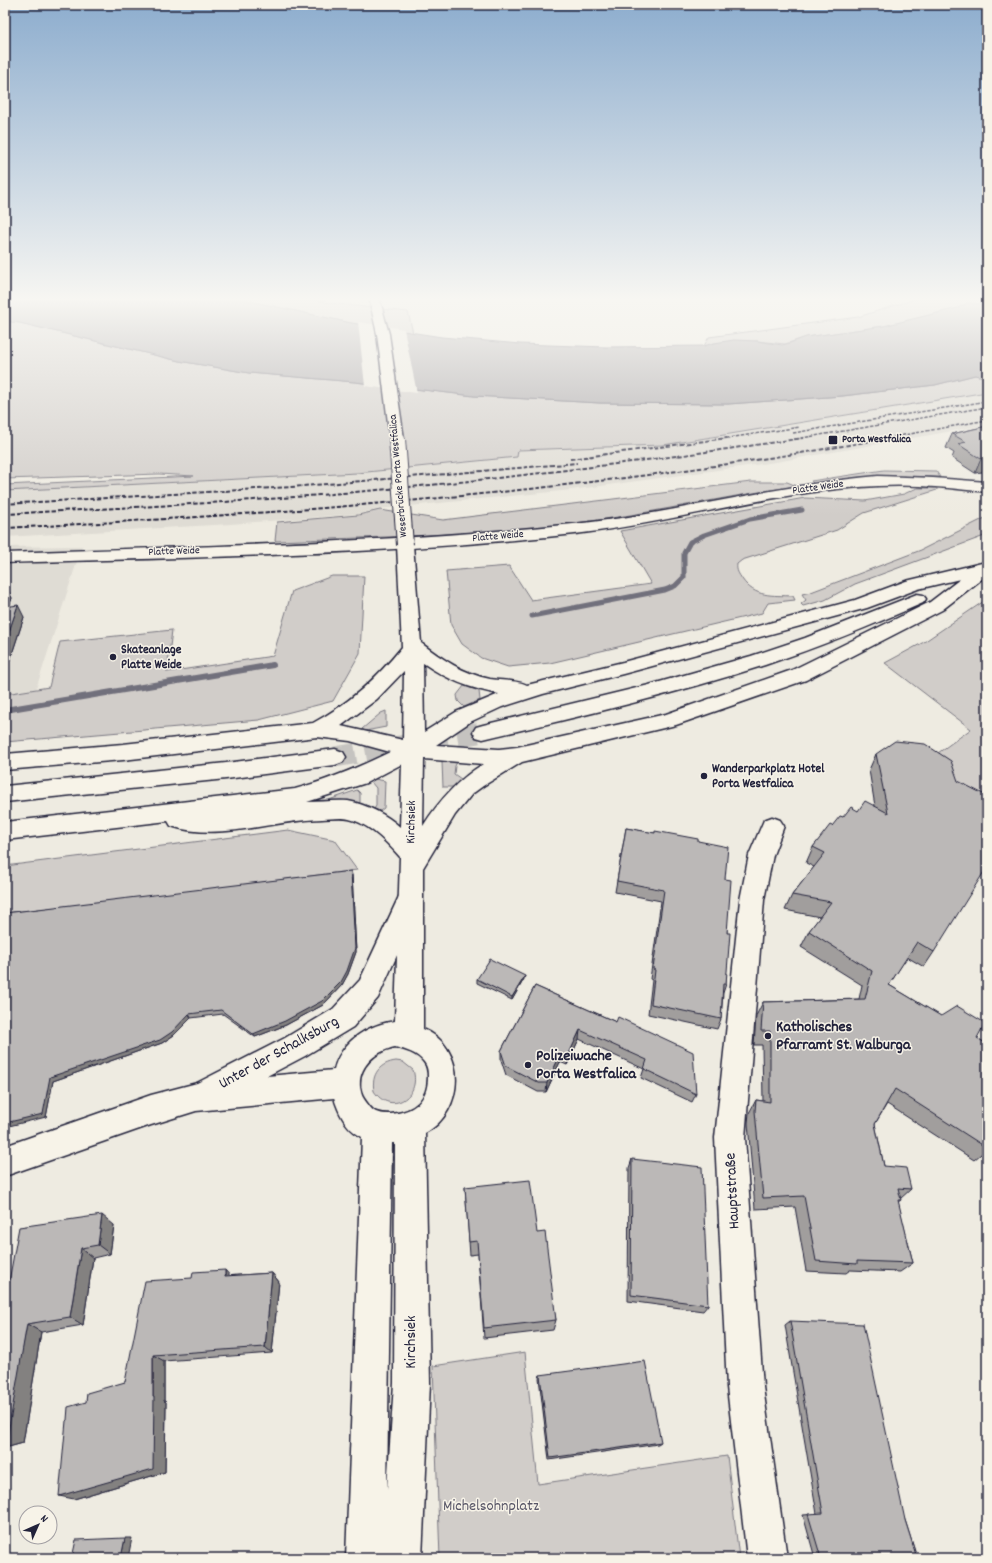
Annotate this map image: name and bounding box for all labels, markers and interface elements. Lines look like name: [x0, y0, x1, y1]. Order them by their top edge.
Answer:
street label: Weserbrücke Porta Westfalica: [386, 413, 412, 538]
place label: Porta Westfalica: [842, 432, 912, 448]
marker: Porta Westfalica: [827, 434, 839, 446]
street label: Platte Weide: [791, 476, 845, 500]
street label: Platte Weide: [472, 527, 524, 547]
street label: Platte Weide: [148, 543, 200, 561]
place label: Skateanlage Platte Weide: [121, 641, 182, 675]
marker: Skateanlage Platte Weide: [108, 652, 118, 662]
place label: Wanderparkplatz Hotel Porta Westfalica: [712, 760, 825, 794]
marker: Wanderparkplatz Hotel Porta Westfalica: [699, 771, 709, 781]
street label: Kirchsiek: [402, 800, 422, 844]
street label: Unter der Schalksburg: [215, 1010, 343, 1096]
place label: Katholisches Pfarramt St. Walburga: [776, 1016, 912, 1057]
marker: Katholisches Pfarramt St. Walburga: [763, 1031, 773, 1041]
place label: Polizeiwache Porta Westfalica: [536, 1045, 638, 1086]
marker: Polizeiwache Porta Westfalica: [523, 1060, 533, 1070]
street label: Hauptstraße: [720, 1152, 746, 1230]
street label: Kirchsiek: [400, 1315, 423, 1369]
park label: Michelsohnplatz: [443, 1495, 539, 1518]
north arrow: [18, 1505, 58, 1545]
text: N: [36, 1512, 52, 1527]

